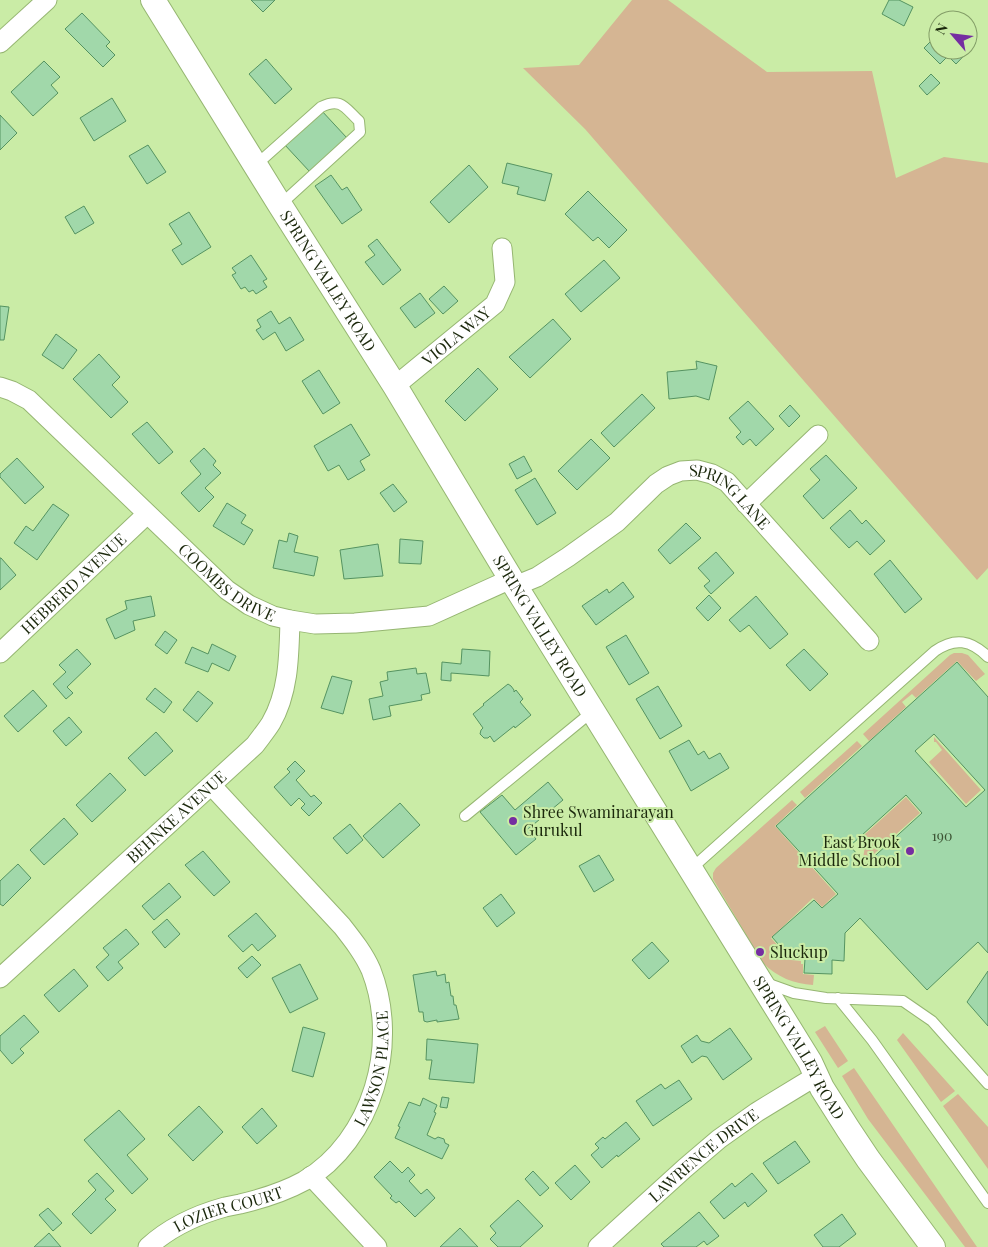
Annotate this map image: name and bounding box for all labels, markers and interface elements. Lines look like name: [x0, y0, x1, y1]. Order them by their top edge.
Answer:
north arrow: [928, 10, 978, 60]
text: N: [930, 20, 952, 38]
street label: SPRING VALLEY ROAD: [276, 206, 381, 355]
street label: VIOLA WAY: [416, 301, 495, 370]
street label: SPRING LANE: [688, 459, 775, 533]
street label: HEBBERD AVENUE: [16, 528, 130, 638]
street label: COOMBS DRIVE: [174, 538, 279, 626]
street label: SPRING VALLEY ROAD: [489, 551, 592, 701]
street label: BEHNKE AVENUE: [122, 766, 230, 867]
place label: Shree Swaminarayan Gurukul: [523, 801, 674, 840]
marker: Shree Swaminarayan Gurukul: [507, 815, 519, 827]
house number: 190: [932, 826, 952, 845]
place label: East Brook Middle School: [799, 831, 900, 870]
marker: East Brook Middle School: [904, 845, 916, 857]
place label: Sluckup: [770, 941, 828, 962]
marker: Sluckup: [754, 946, 766, 958]
street label: SPRING VALLEY ROAD: [749, 972, 850, 1123]
street label: LAWSON PLACE: [349, 1010, 393, 1130]
street label: LAWRENCE DRIVE: [644, 1103, 762, 1206]
street label: LOZIER COURT: [169, 1181, 286, 1236]

